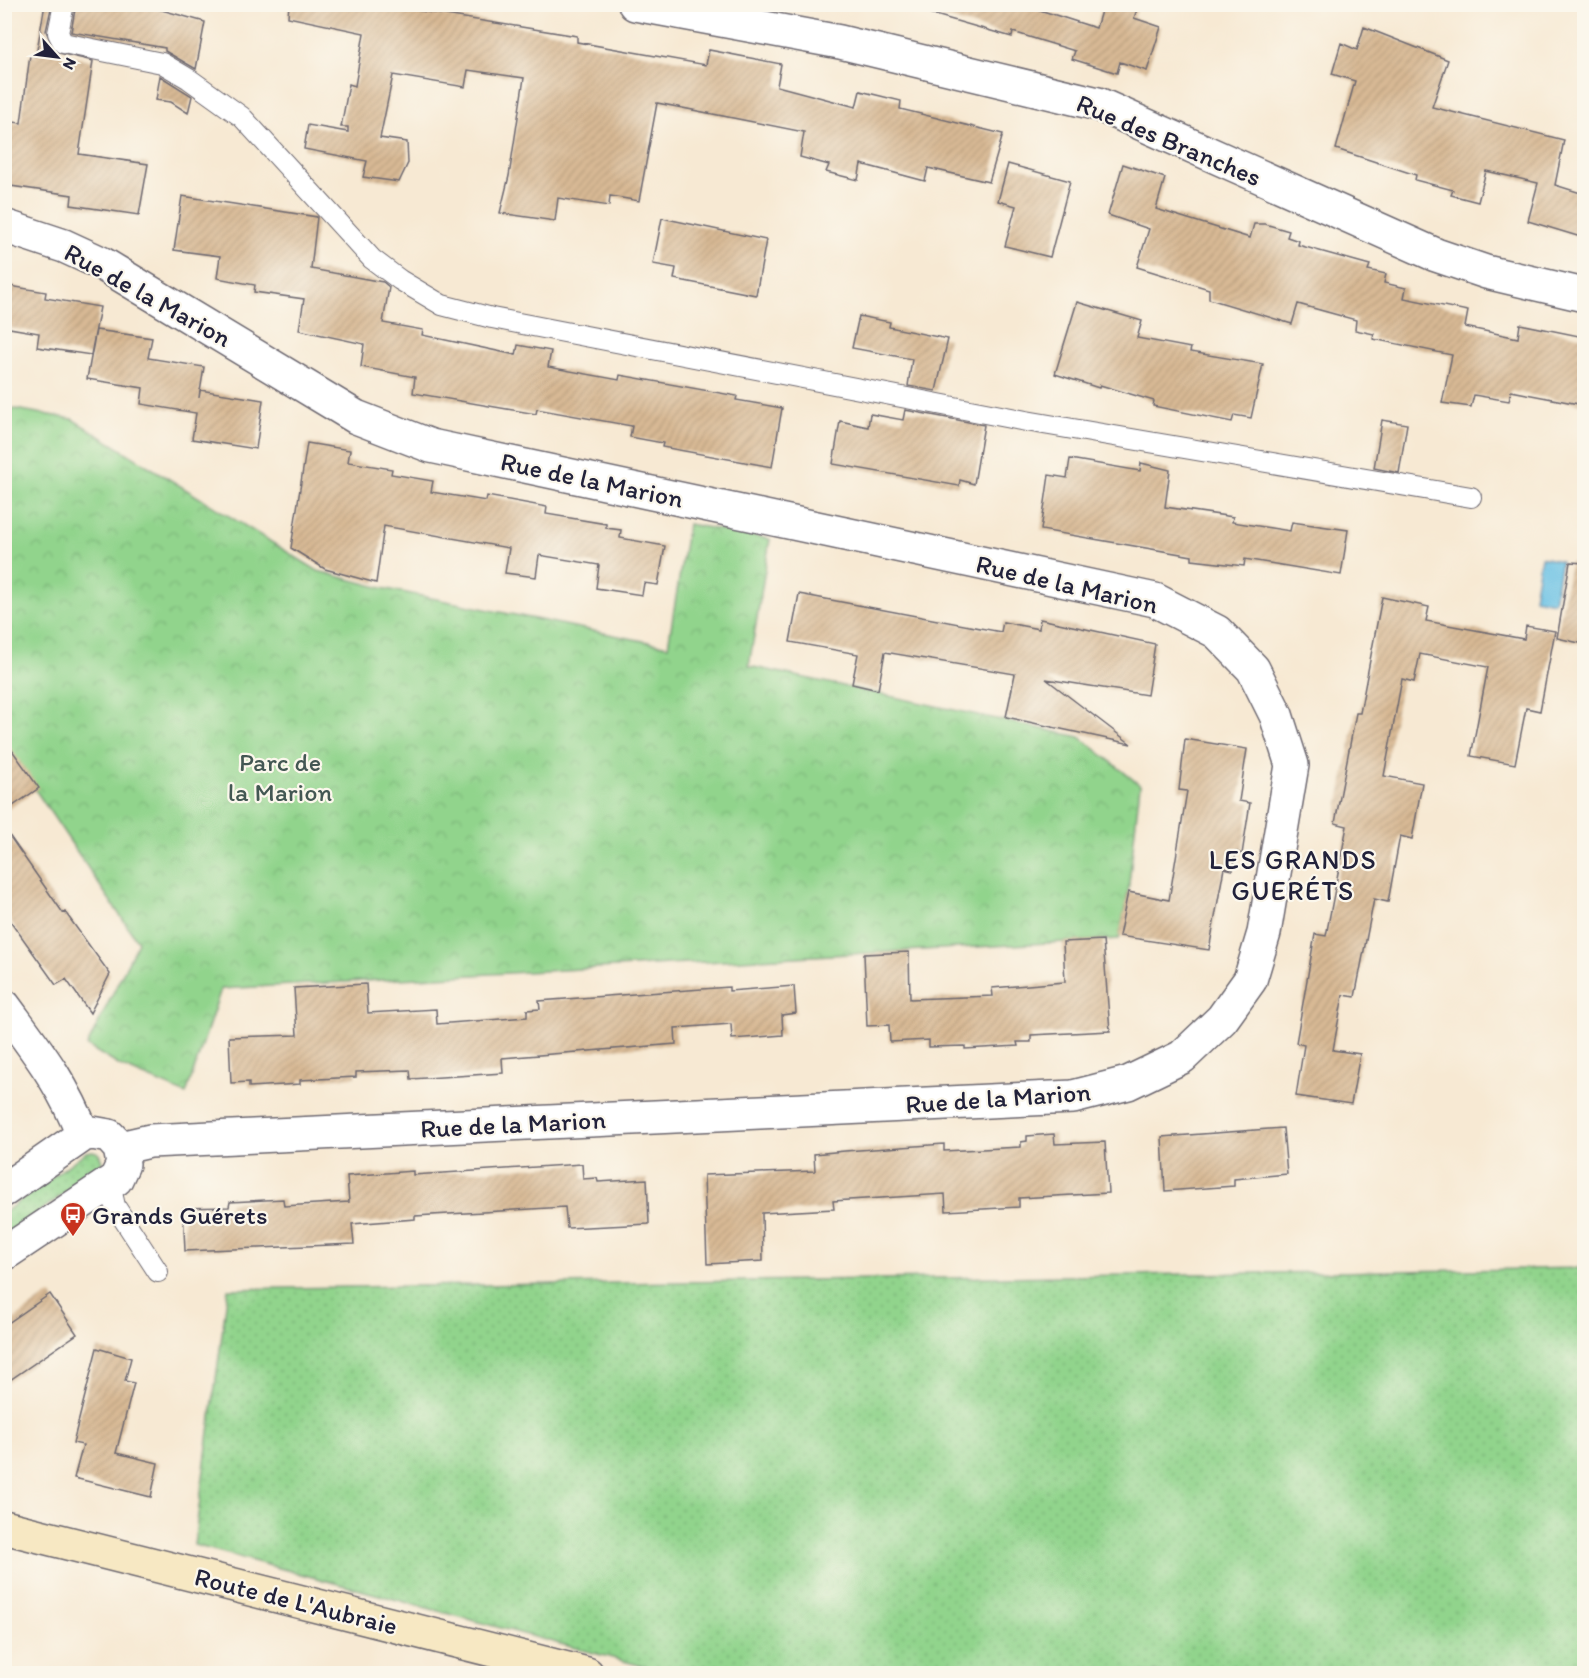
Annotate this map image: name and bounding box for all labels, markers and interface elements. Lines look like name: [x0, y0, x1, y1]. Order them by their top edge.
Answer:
north arrow: [27, 27, 87, 87]
text: N: [59, 55, 81, 73]
street label: Rue des Branches: [1072, 87, 1266, 193]
street label: Rue de la Marion: [59, 236, 237, 354]
street label: Rue de la Marion: [498, 445, 687, 515]
street label: Rue de la Marion: [973, 547, 1161, 621]
park label: Parc de la Marion: [228, 746, 332, 808]
district label: LES GRANDS GUERÉTS: [1209, 843, 1377, 907]
street label: Rue de la Marion: [904, 1076, 1092, 1120]
street label: Rue de la Marion: [419, 1103, 607, 1145]
place label: Grands Guérets: [92, 1199, 267, 1231]
bus stop icon: Grands Guérets: [58, 1200, 88, 1238]
street label: Route de L'Aubraie: [191, 1560, 401, 1642]

